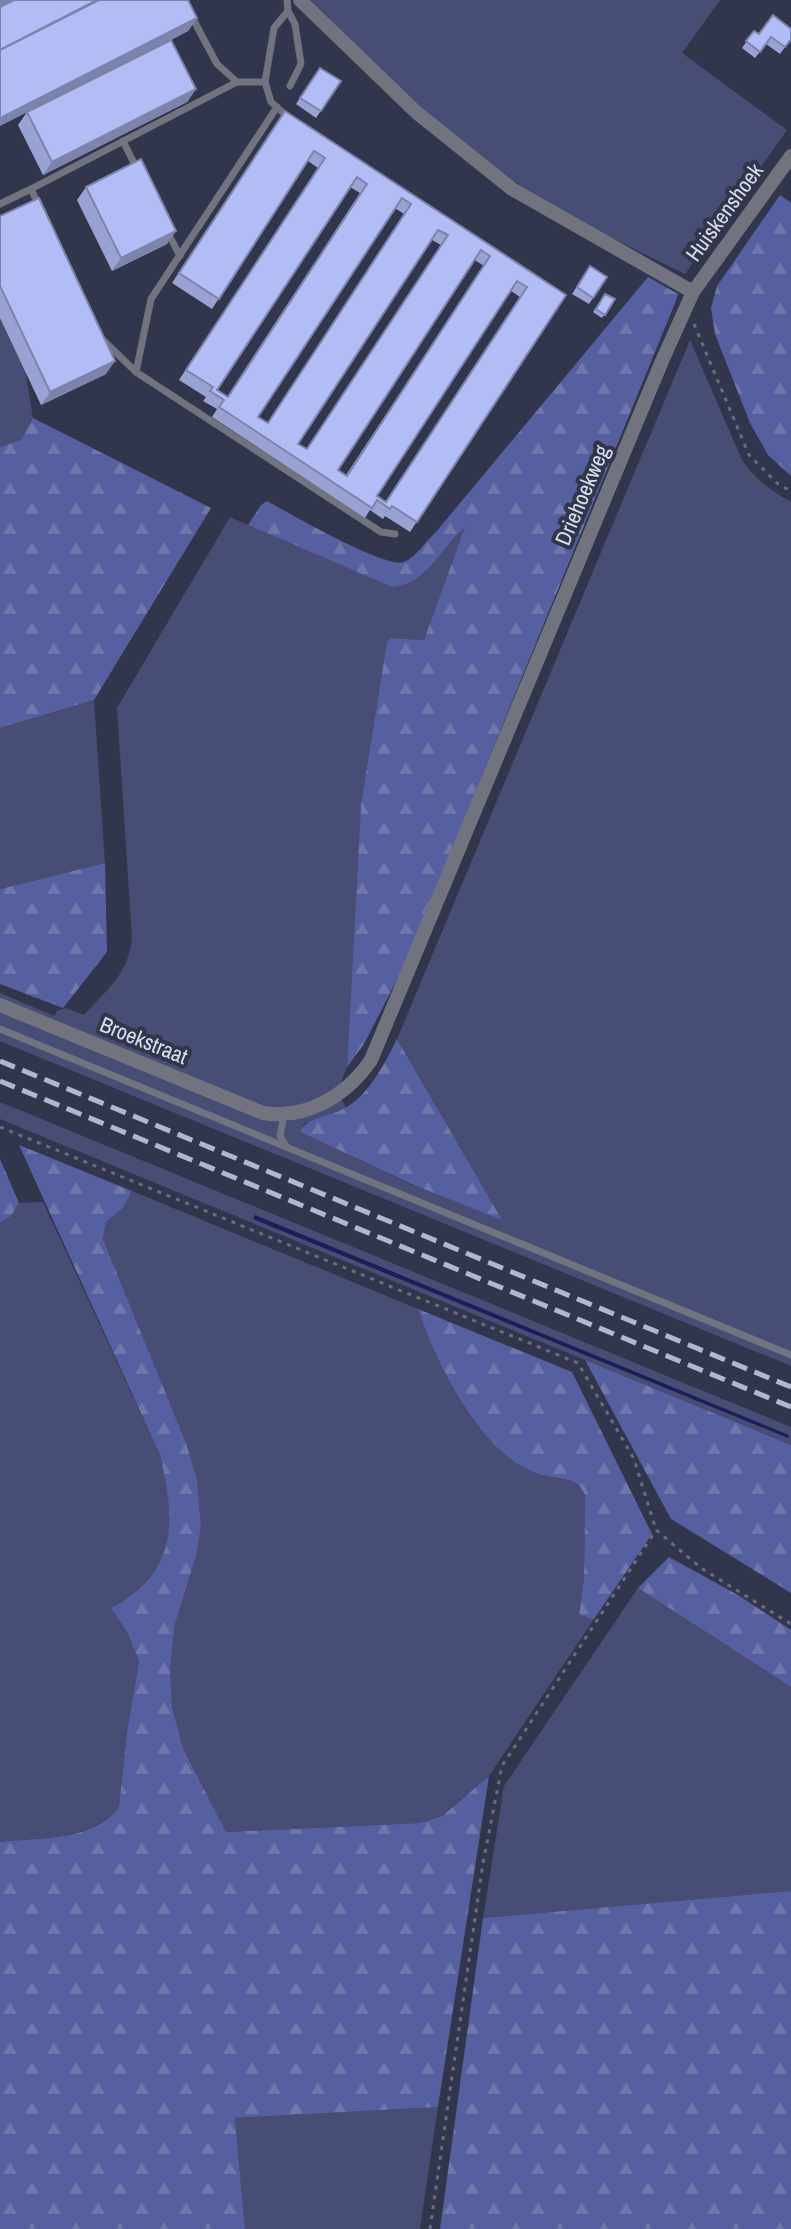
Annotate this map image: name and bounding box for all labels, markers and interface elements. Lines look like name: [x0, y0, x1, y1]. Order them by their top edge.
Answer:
street label: Huiskenshoek: [678, 156, 770, 267]
street label: Driehoekweg: [547, 440, 617, 550]
street label: Broekstraat: [96, 1009, 192, 1071]

